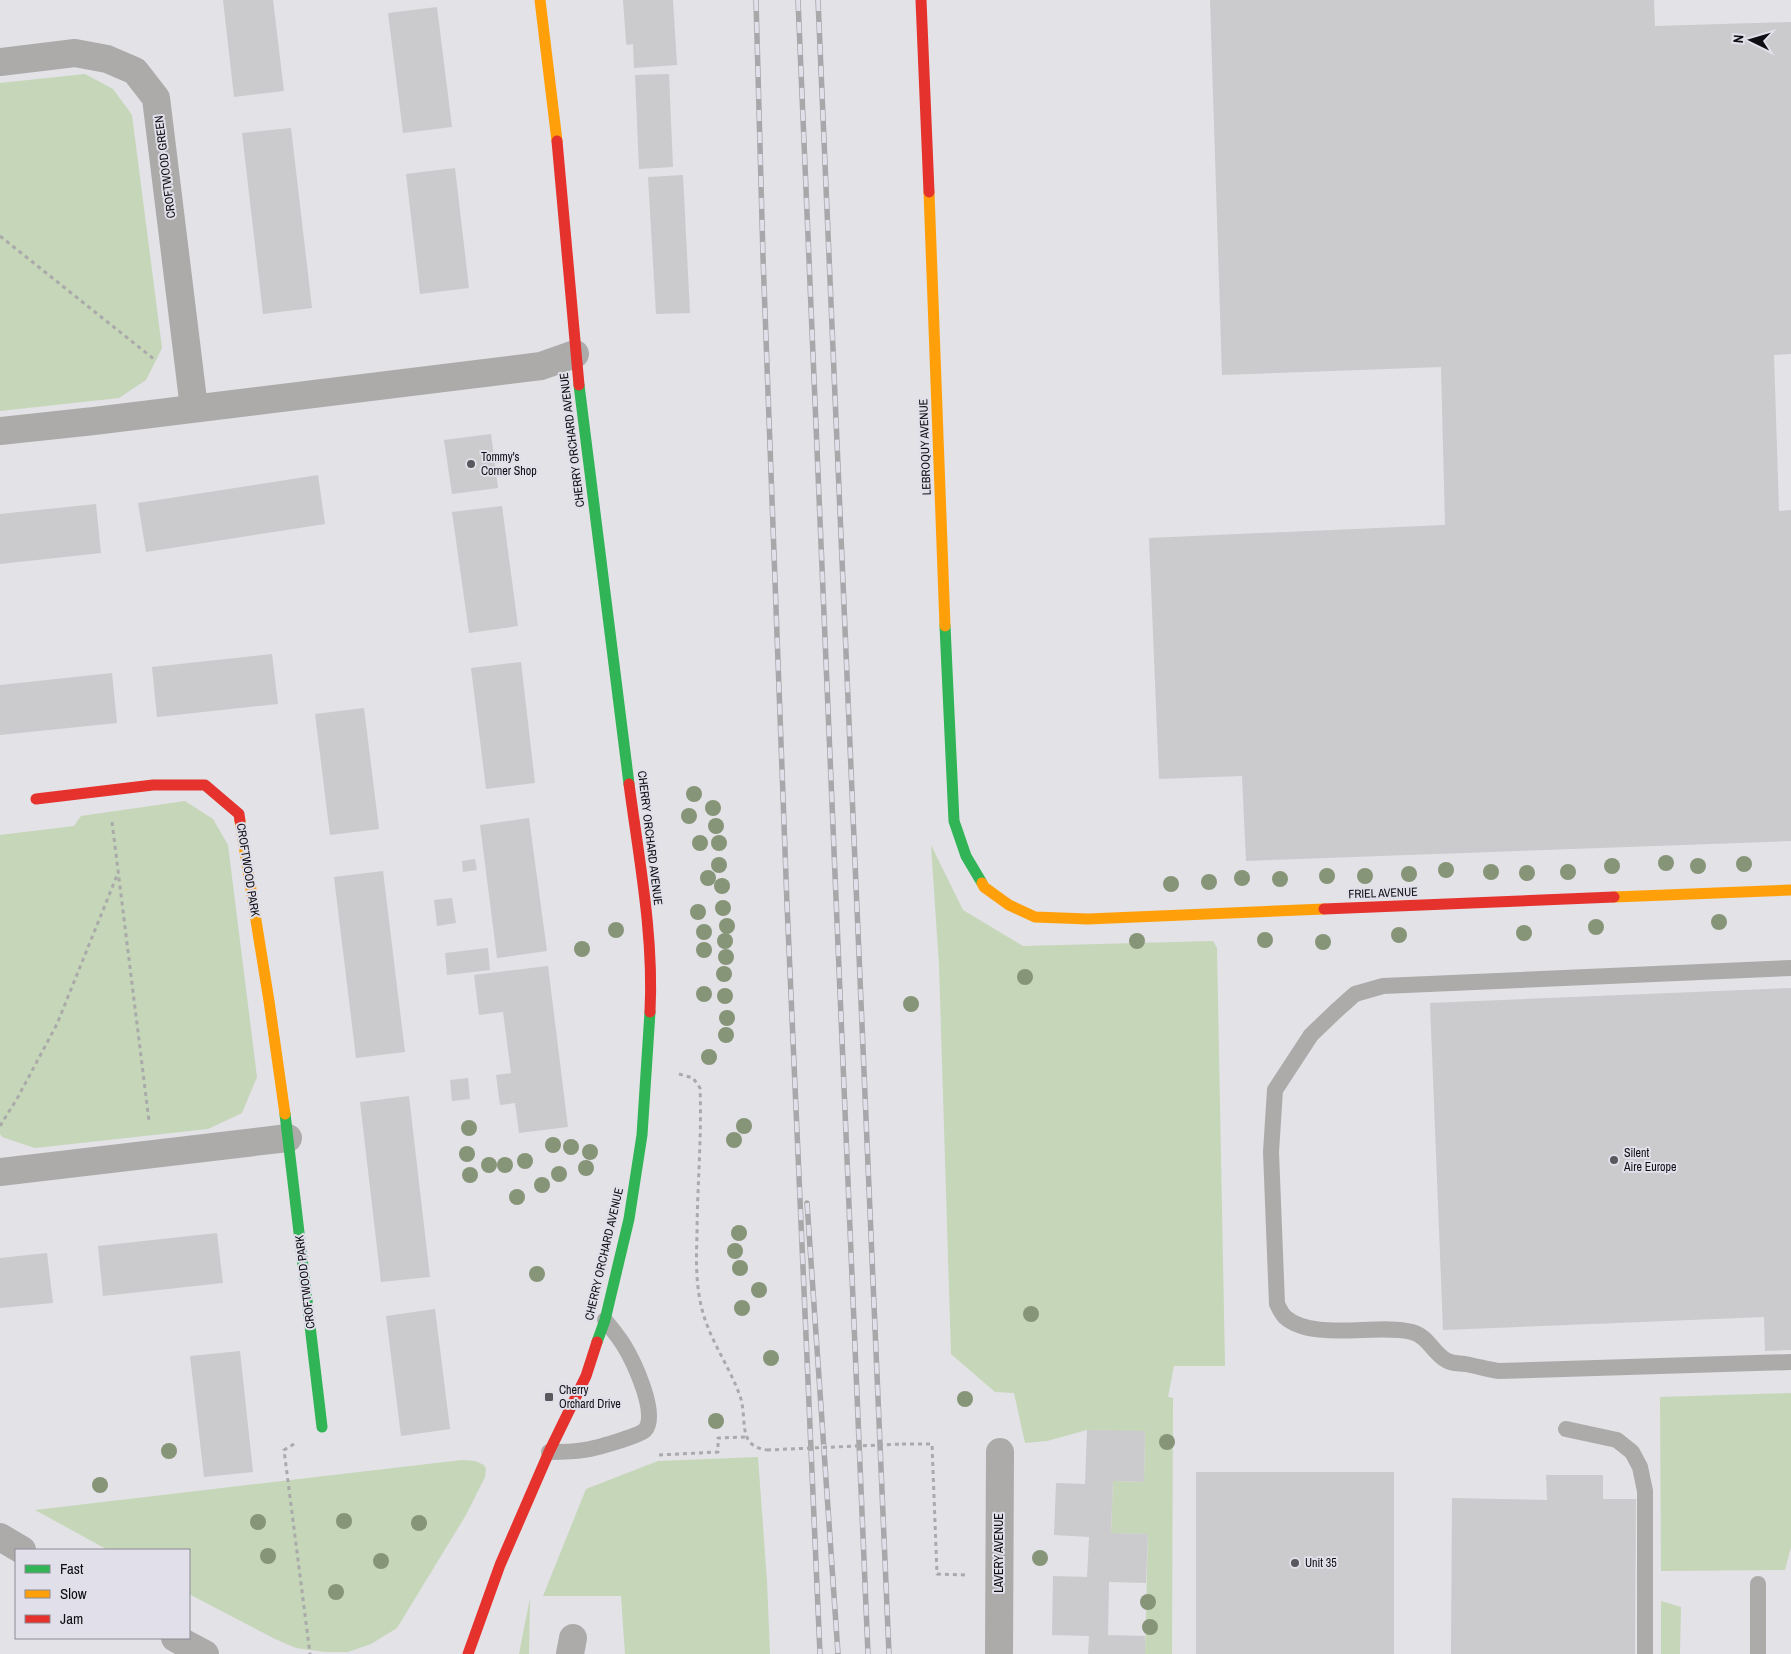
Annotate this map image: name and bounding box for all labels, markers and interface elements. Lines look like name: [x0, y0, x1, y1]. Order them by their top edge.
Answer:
north arrow: [1726, 15, 1776, 65]
text: N: [1729, 34, 1747, 44]
street label: CROFTWOOD GREEN: [151, 115, 179, 219]
street label: CHERRY ORCHARD AVENUE: [556, 372, 588, 508]
street label: LEBROQUY AVENUE: [915, 399, 935, 495]
place label: Tommy's Corner Shop: [481, 449, 537, 479]
marker: Tommy's Corner Shop: [465, 458, 477, 470]
street label: CHERRY ORCHARD AVENUE: [634, 770, 666, 906]
street label: CROFTWOOD PARK: [233, 822, 263, 918]
street label: FRIEL AVENUE: [1348, 884, 1418, 902]
place label: Silent Aire Europe: [1623, 1145, 1677, 1175]
marker: Silent Aire Europe: [1608, 1154, 1620, 1166]
street label: CHERRY ORCHARD AVENUE: [581, 1186, 627, 1322]
street label: CROFTWOOD PARK: [291, 1234, 319, 1330]
place label: Cherry Orchard Drive: [559, 1382, 621, 1412]
marker: Cherry Orchard Drive: [543, 1391, 555, 1403]
street label: LAVERY AVENUE: [991, 1513, 1007, 1593]
legend: [15, 1549, 190, 1639]
place label: Unit 35: [1305, 1555, 1337, 1571]
marker: Unit 35: [1289, 1557, 1301, 1569]
text: Fast: [60, 1558, 84, 1579]
text: Slow: [60, 1583, 87, 1604]
text: Jam: [60, 1608, 83, 1629]

